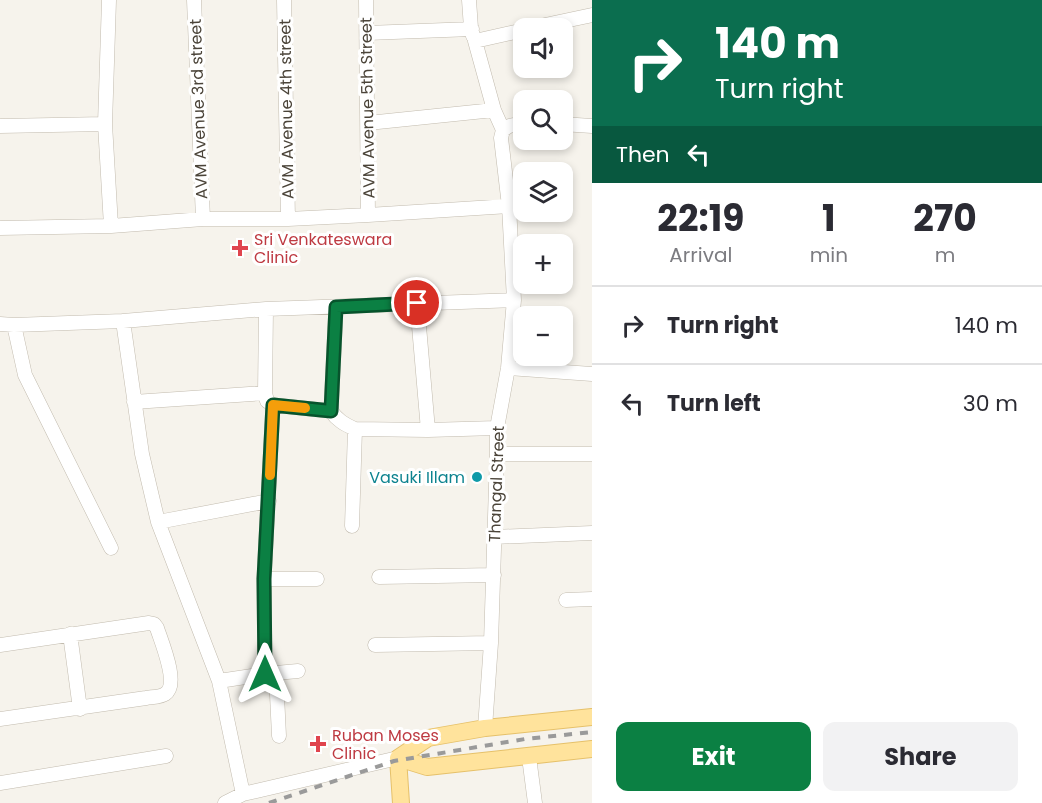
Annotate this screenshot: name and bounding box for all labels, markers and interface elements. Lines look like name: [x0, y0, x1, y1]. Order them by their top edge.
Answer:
text: 140 m: [715, 14, 840, 73]
street label: AVM Avenue 5th Street: [354, 17, 381, 199]
street label: AVM Avenue 3rd street: [184, 18, 213, 199]
map controls: [513, 18, 573, 366]
button: sound: [513, 18, 573, 78]
street label: AVM Avenue 4th street: [273, 19, 300, 199]
icon: right: [616, 24, 694, 102]
text: Turn right: [715, 70, 844, 107]
button: search: [513, 90, 573, 150]
icon: left: [682, 138, 715, 171]
text: Then: [616, 139, 670, 170]
button: layers: [513, 162, 573, 222]
text: 22:19: [657, 193, 744, 244]
text: 1: [822, 193, 836, 244]
text: 270: [913, 193, 977, 244]
place label: Sri Venkateswara Clinic: [254, 228, 392, 269]
button: +: [513, 234, 573, 294]
marker: Sri Venkateswara Clinic: [231, 239, 249, 257]
text: Arrival: [669, 241, 732, 269]
text: min: [810, 241, 848, 269]
text: m: [935, 241, 955, 269]
pin: [391, 277, 442, 328]
icon: arrive: [400, 286, 433, 319]
button: −: [513, 306, 573, 366]
icon: right: [616, 309, 649, 342]
text: Turn right: [667, 310, 778, 341]
text: 140 m: [955, 310, 1018, 341]
icon: left: [616, 387, 649, 420]
text: Turn left: [667, 388, 761, 419]
text: 30 m: [963, 388, 1018, 419]
street label: Thangal Street: [483, 425, 510, 543]
place label: Vasuki Illam: [369, 466, 465, 489]
marker: Vasuki Illam: [470, 470, 484, 484]
position arrow: [233, 642, 297, 706]
button: Exit: [616, 722, 811, 791]
button: Share: [823, 722, 1018, 791]
place label: Ruban Moses Clinic: [332, 724, 439, 765]
marker: Ruban Moses Clinic: [309, 735, 327, 753]

